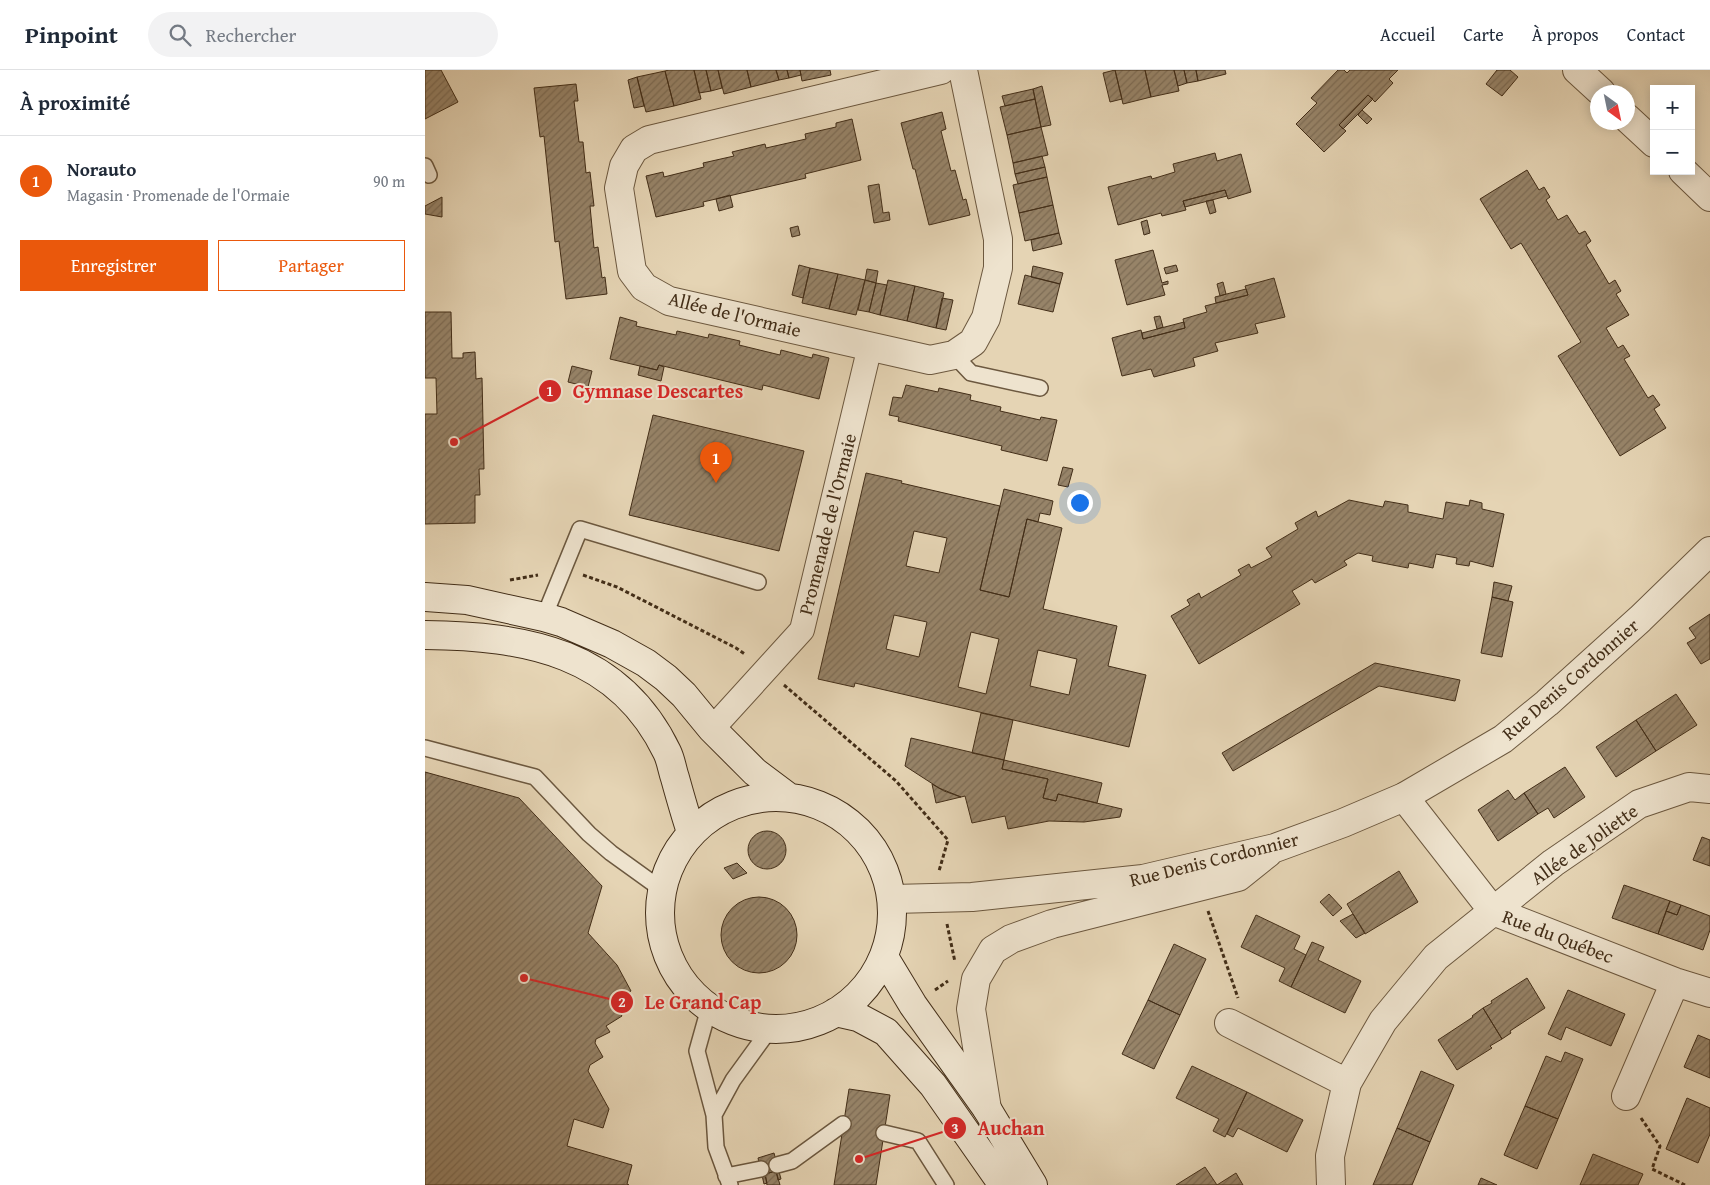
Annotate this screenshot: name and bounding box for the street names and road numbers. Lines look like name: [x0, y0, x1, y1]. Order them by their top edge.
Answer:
street label: Allée de l'Ormaie: [666, 284, 804, 344]
street label: Promenade de l'Ormaie: [791, 430, 863, 618]
street label: Rue Denis Cordonnier: [1495, 611, 1645, 746]
street label: Allée de Joliette: [1525, 797, 1643, 891]
street label: Rue Denis Cordonnier: [1126, 824, 1302, 894]
street label: Rue du Québec: [1498, 902, 1618, 970]

